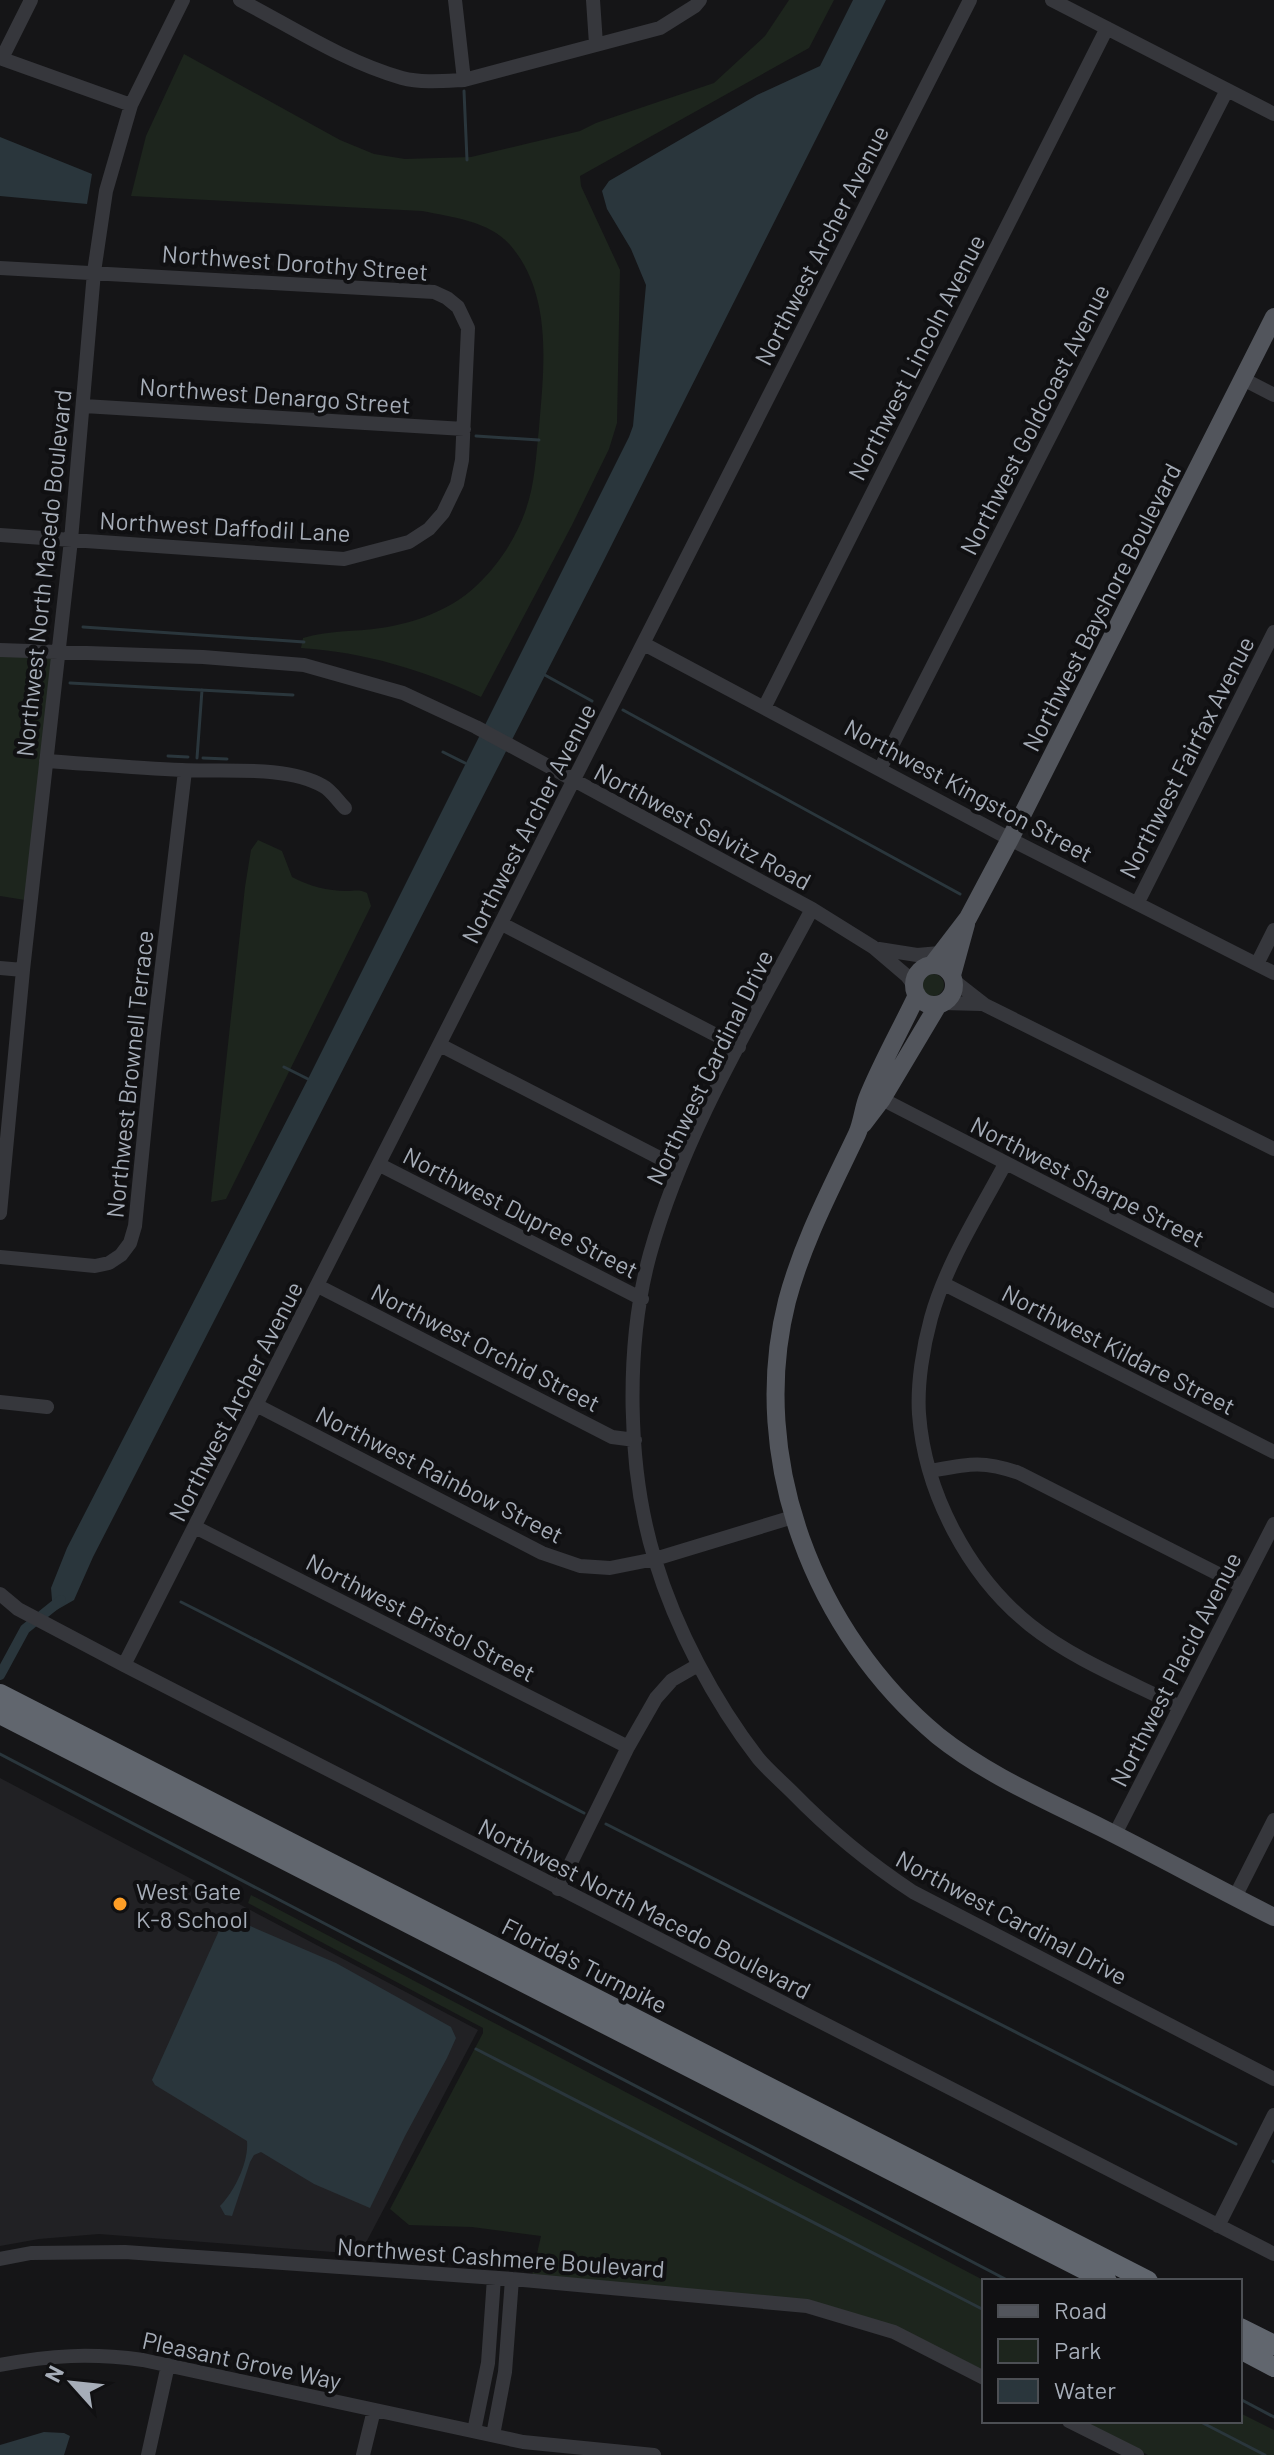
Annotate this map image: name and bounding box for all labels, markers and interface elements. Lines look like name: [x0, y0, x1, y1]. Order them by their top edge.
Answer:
street label: Northwest Archer Avenue: [748, 120, 894, 370]
street label: Northwest Lincoln Avenue: [841, 229, 991, 485]
street label: Northwest Dorothy Street: [161, 238, 429, 286]
street label: Northwest Goldcoast Avenue: [953, 279, 1115, 559]
street label: Northwest Denargo Street: [138, 371, 412, 419]
street label: Northwest North Macedo Boulevard: [9, 388, 77, 758]
street label: Northwest Bayshore Boulevard: [1016, 458, 1186, 756]
street label: Northwest Daffodil Lane: [99, 505, 351, 547]
street label: Northwest Fairfax Avenue: [1112, 631, 1260, 883]
street label: Northwest Archer Avenue: [455, 698, 601, 948]
street label: Northwest Kingston Street: [840, 712, 1098, 868]
street label: Northwest Selvitz Road: [590, 757, 816, 895]
street label: Northwest Brownell Terrace: [99, 929, 159, 1219]
street label: Northwest Cardinal Drive: [639, 945, 779, 1189]
street label: Northwest Sharpe Street: [966, 1109, 1210, 1253]
street label: Northwest Dupree Street: [399, 1140, 643, 1284]
street label: Northwest Archer Avenue: [162, 1276, 308, 1526]
street label: Northwest Orchid Street: [367, 1277, 605, 1417]
street label: Northwest Kildare Street: [998, 1278, 1240, 1420]
street label: Northwest Rainbow Street: [312, 1399, 568, 1549]
street label: Northwest Bristol Street: [302, 1547, 540, 1687]
street label: Northwest Placid Avenue: [1103, 1547, 1247, 1791]
street label: Northwest North Macedo Boulevard: [474, 1811, 816, 2005]
street label: Northwest Cardinal Drive: [891, 1844, 1133, 1990]
place label: West Gate K-8 School: [136, 1876, 248, 1933]
marker: West Gate K-8 School: [111, 1895, 129, 1913]
street label: Florida's Turnpike: [498, 1911, 672, 2019]
street label: Northwest Cashmere Boulevard: [336, 2231, 666, 2283]
legend: [982, 2279, 1242, 2423]
text: Road: [1054, 2295, 1107, 2324]
street label: Pleasant Grove Way: [140, 2325, 344, 2395]
text: Park: [1054, 2335, 1101, 2364]
north arrow: [32, 2343, 112, 2423]
text: N: [38, 2361, 68, 2386]
text: Water: [1054, 2375, 1116, 2404]

